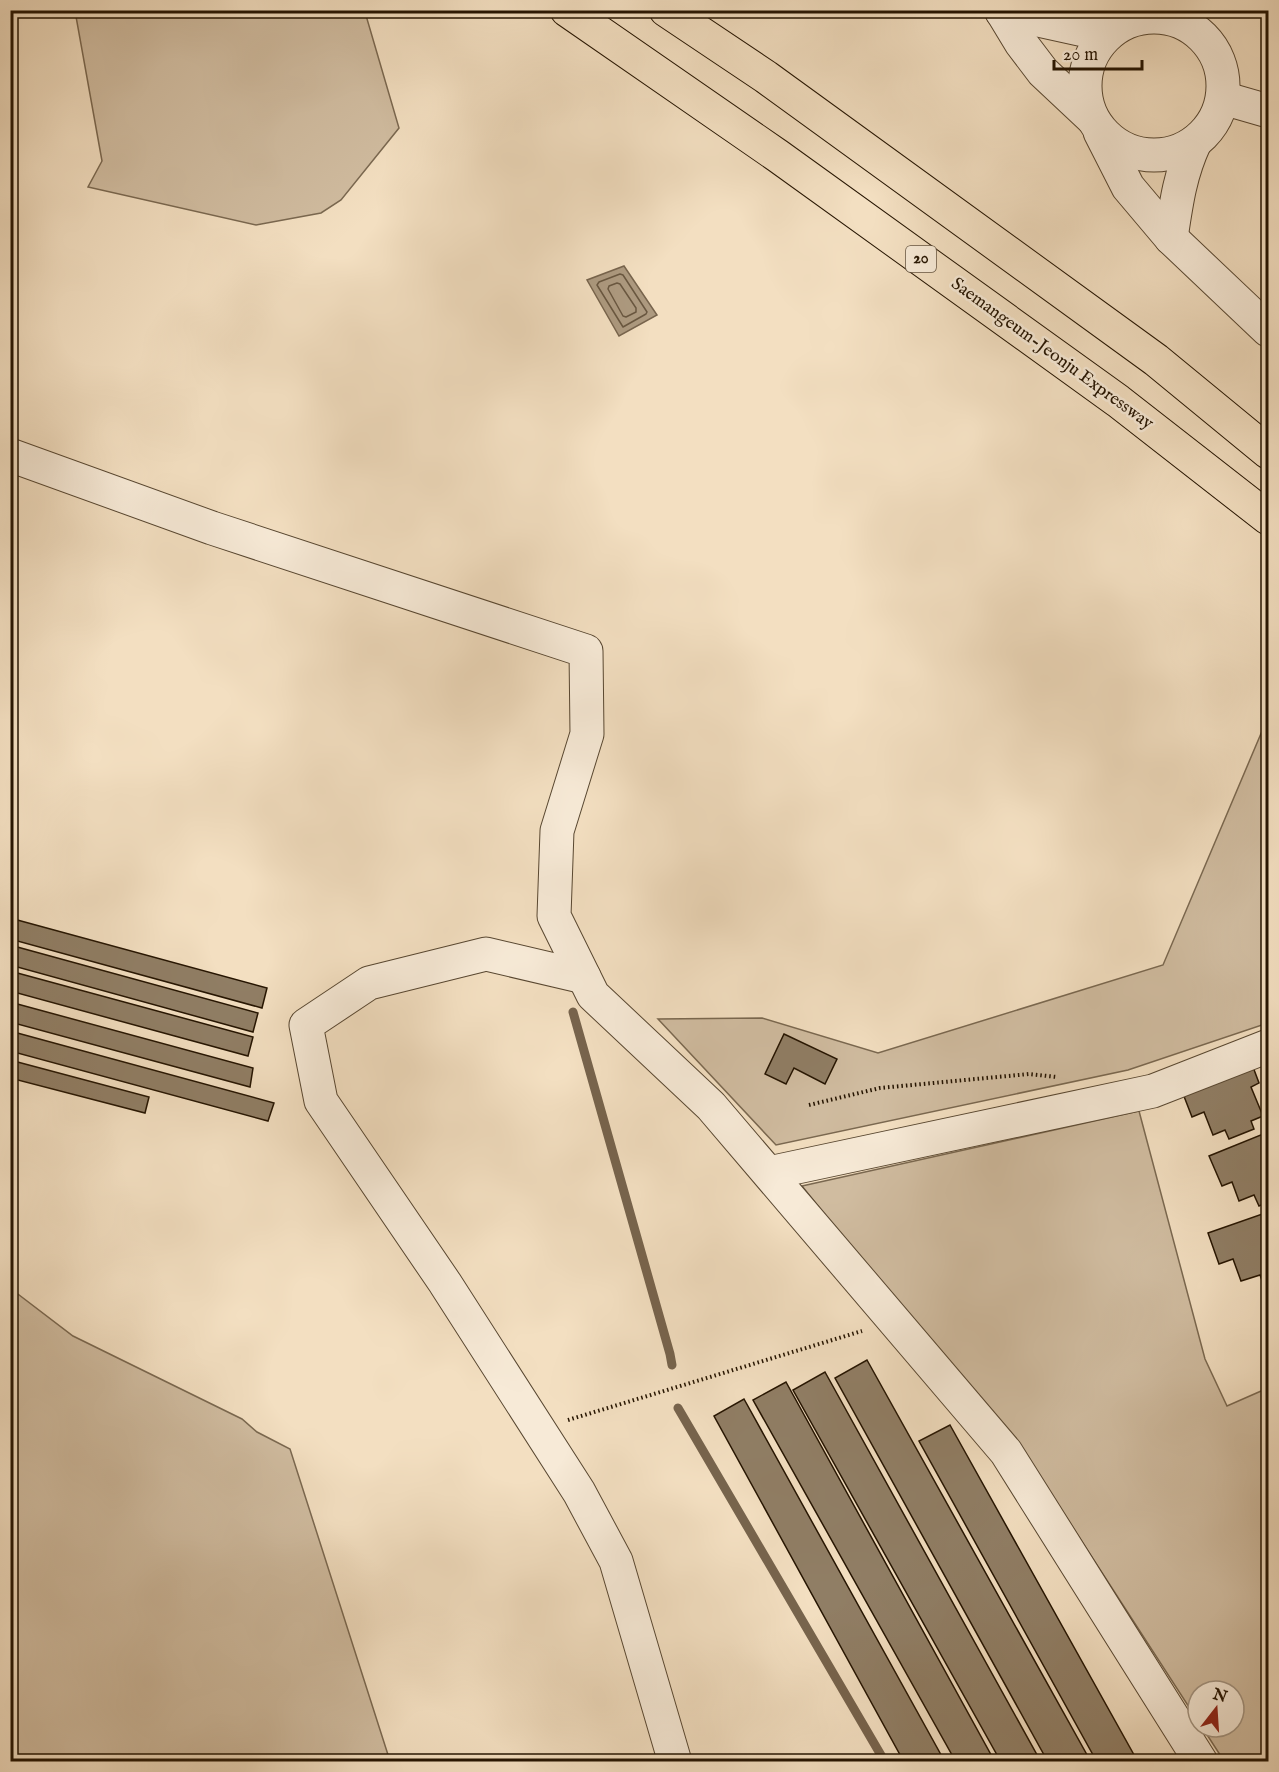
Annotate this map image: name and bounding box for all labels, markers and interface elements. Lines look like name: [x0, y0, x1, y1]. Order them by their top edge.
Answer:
scale bar: [1054, 33, 1142, 71]
text: 20 m: [1063, 44, 1098, 67]
road number: 20: [906, 246, 936, 272]
street label: Saemangeum-Jeonju Expressway: [946, 273, 1158, 435]
north arrow: [1186, 1679, 1246, 1739]
text: N: [1209, 1685, 1229, 1708]

